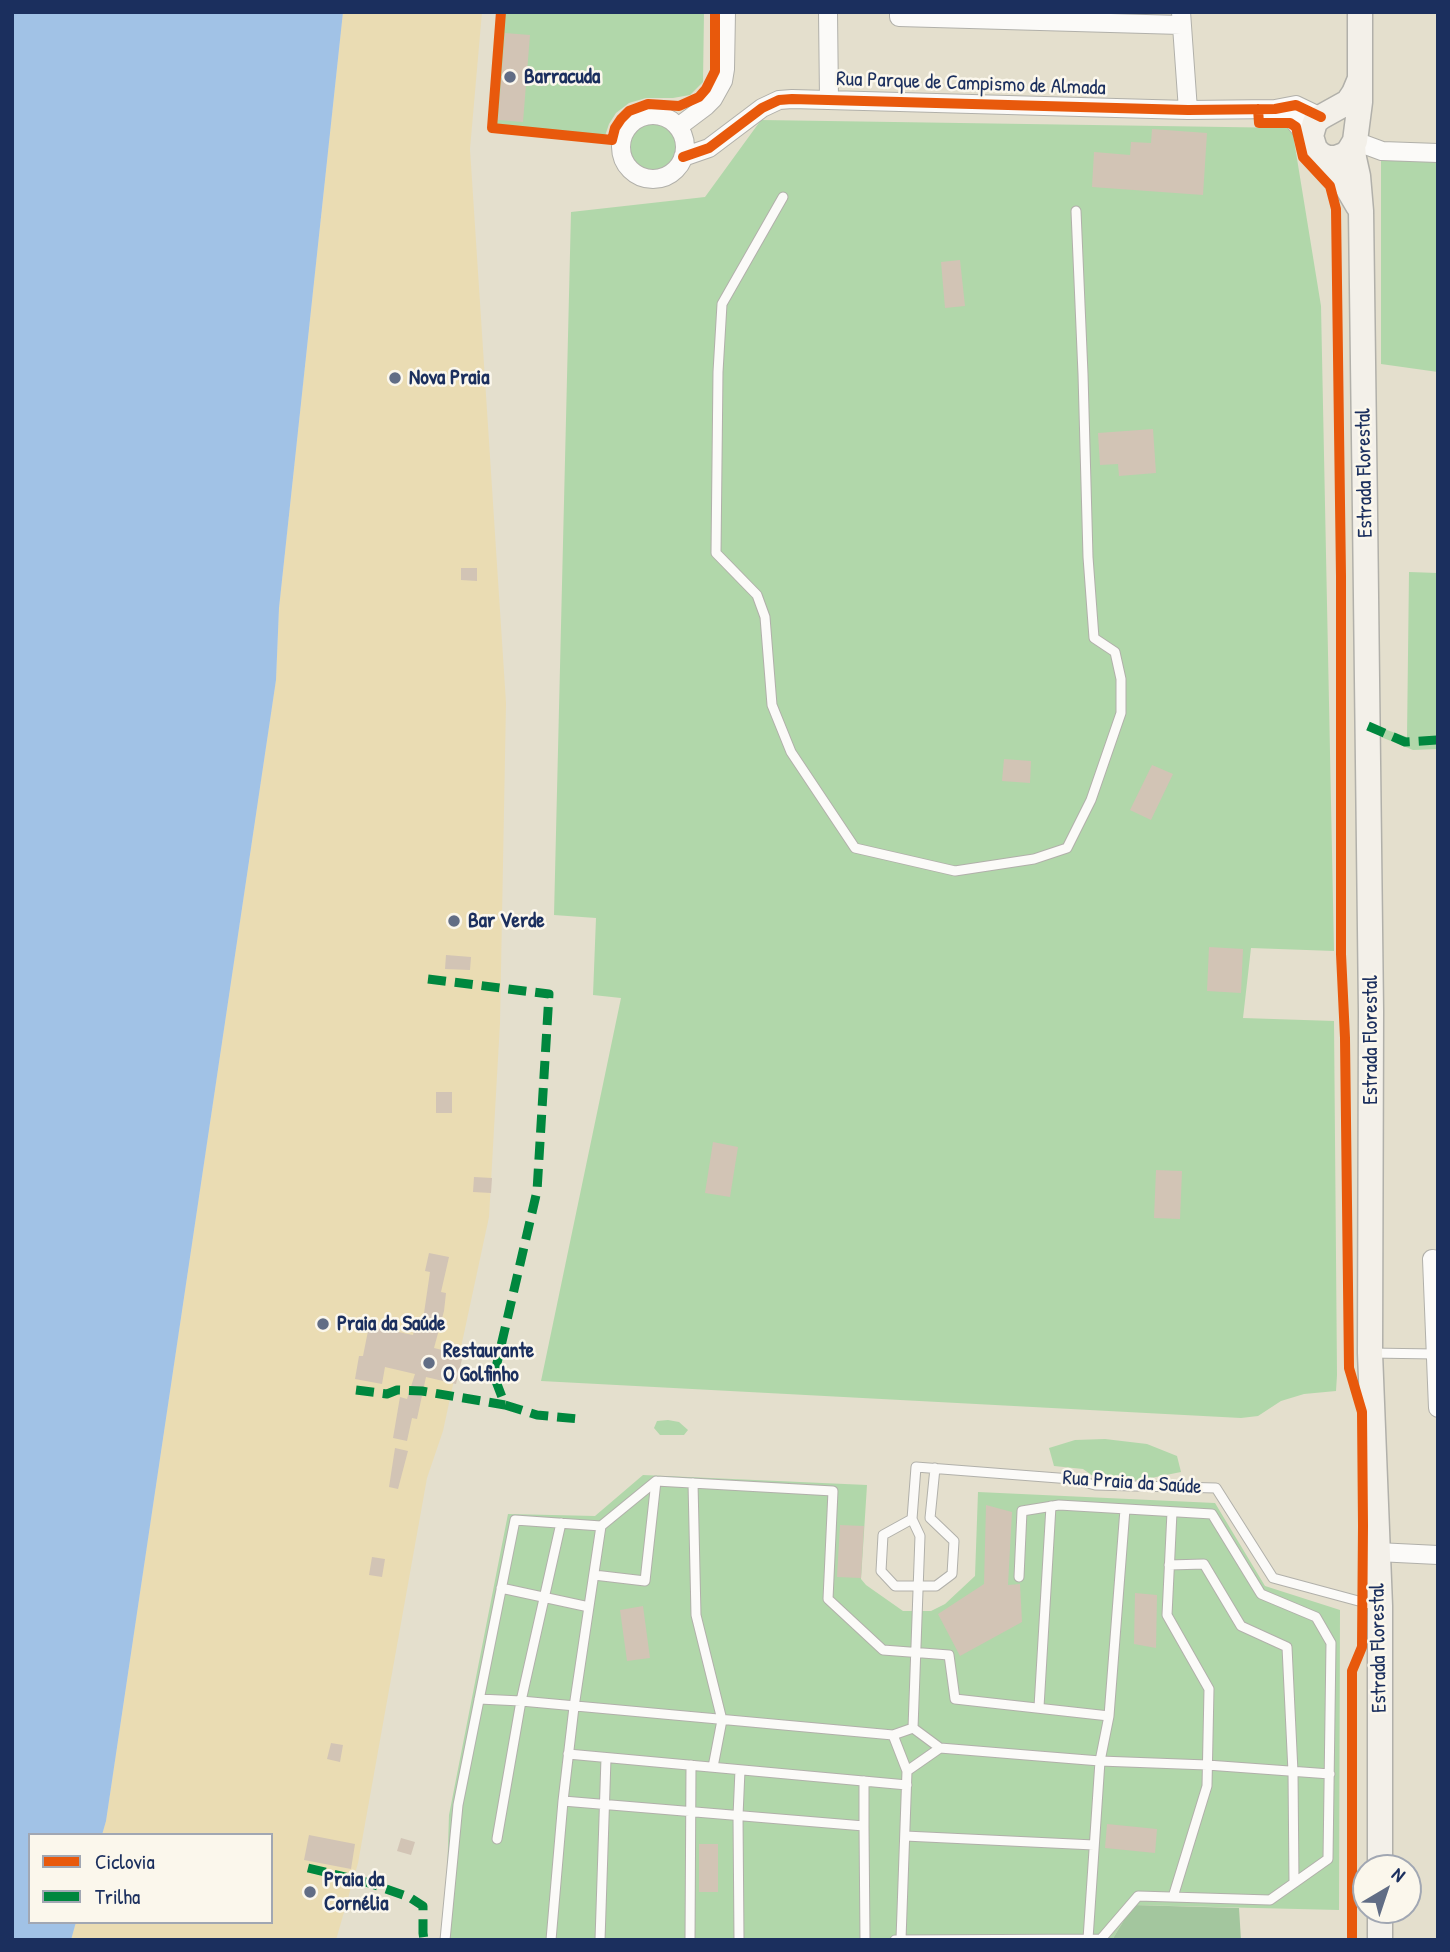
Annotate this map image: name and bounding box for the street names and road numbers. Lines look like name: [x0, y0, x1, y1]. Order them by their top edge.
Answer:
street label: Rua Parque de Campismo de Almada: [836, 67, 1106, 101]
street label: Estrada Florestal: [1351, 408, 1379, 538]
street label: Estrada Florestal: [1358, 975, 1384, 1105]
street label: Rua Praia da Saúde: [1062, 1466, 1202, 1500]
street label: Estrada Florestal: [1365, 1583, 1393, 1713]

